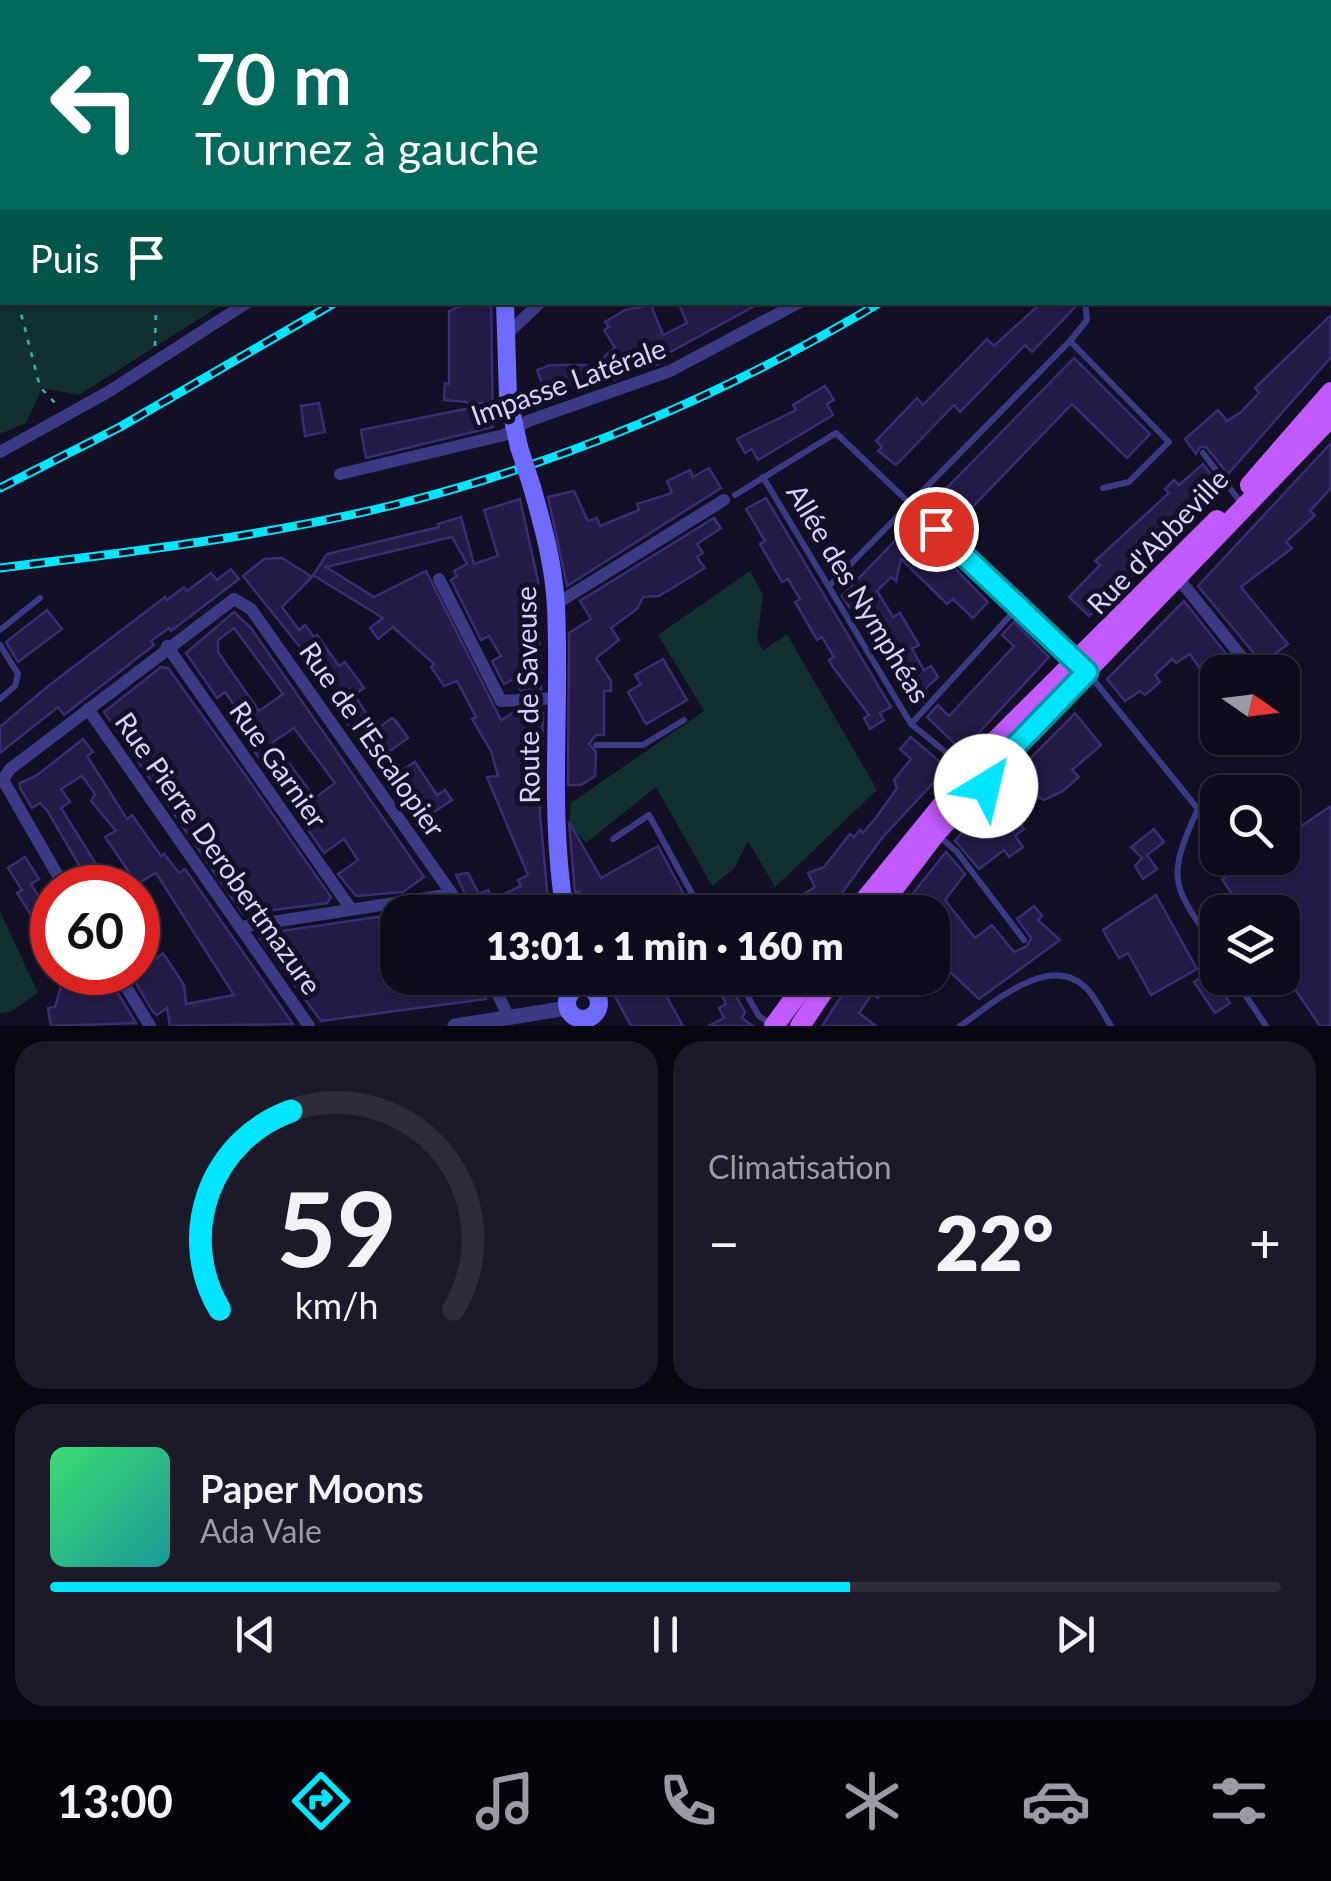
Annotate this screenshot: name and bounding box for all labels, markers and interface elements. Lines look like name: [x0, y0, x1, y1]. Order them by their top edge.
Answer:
text: 70 m: [195, 36, 352, 120]
icon: left: [30, 40, 160, 170]
text: Tournez à gauche: [195, 121, 539, 175]
icon: arrive: [119, 230, 174, 285]
text: Puis: [30, 235, 99, 281]
street label: Impasse Latérale: [466, 330, 670, 432]
street label: Rue d'Abbeville: [1079, 461, 1235, 621]
street label: Allée des Nymphéas: [780, 477, 938, 709]
pin: [894, 487, 979, 572]
icon: arrive: [909, 502, 964, 557]
street label: Route de Saveuse: [508, 586, 546, 804]
street label: Rue de l'Escalopier: [293, 635, 453, 843]
north arrow: [1200, 655, 1300, 755]
map controls: [1200, 655, 1300, 995]
street label: Rue Garnier: [223, 694, 335, 834]
street label: Rue Pierre Derobertmazure: [109, 706, 329, 1000]
position arrow: [934, 734, 1038, 838]
button: search: [1200, 775, 1300, 875]
speed limit sign: 60: [30, 865, 160, 995]
button: layers: [1200, 895, 1300, 995]
text: 13:01 · 1 min · 160 m: [486, 922, 844, 968]
text: Climatisation: [708, 1147, 892, 1186]
text: 59: [276, 1164, 397, 1289]
text: 22°: [935, 1197, 1054, 1287]
text: −: [708, 1209, 740, 1275]
text: +: [1249, 1209, 1281, 1275]
text: km/h: [295, 1284, 378, 1327]
text: Paper Moons: [200, 1465, 424, 1511]
text: Ada Vale: [200, 1511, 322, 1550]
icon: previous: [228, 1607, 283, 1662]
icon: pause: [638, 1607, 693, 1662]
icon: next: [1048, 1607, 1103, 1662]
icon: directions: [286, 1766, 356, 1836]
icon: music: [470, 1766, 540, 1836]
icon: phone: [653, 1766, 723, 1836]
icon: climate: [837, 1766, 907, 1836]
icon: car: [1021, 1766, 1091, 1836]
icon: filters: [1204, 1766, 1274, 1836]
text: 13:00: [57, 1774, 173, 1828]

